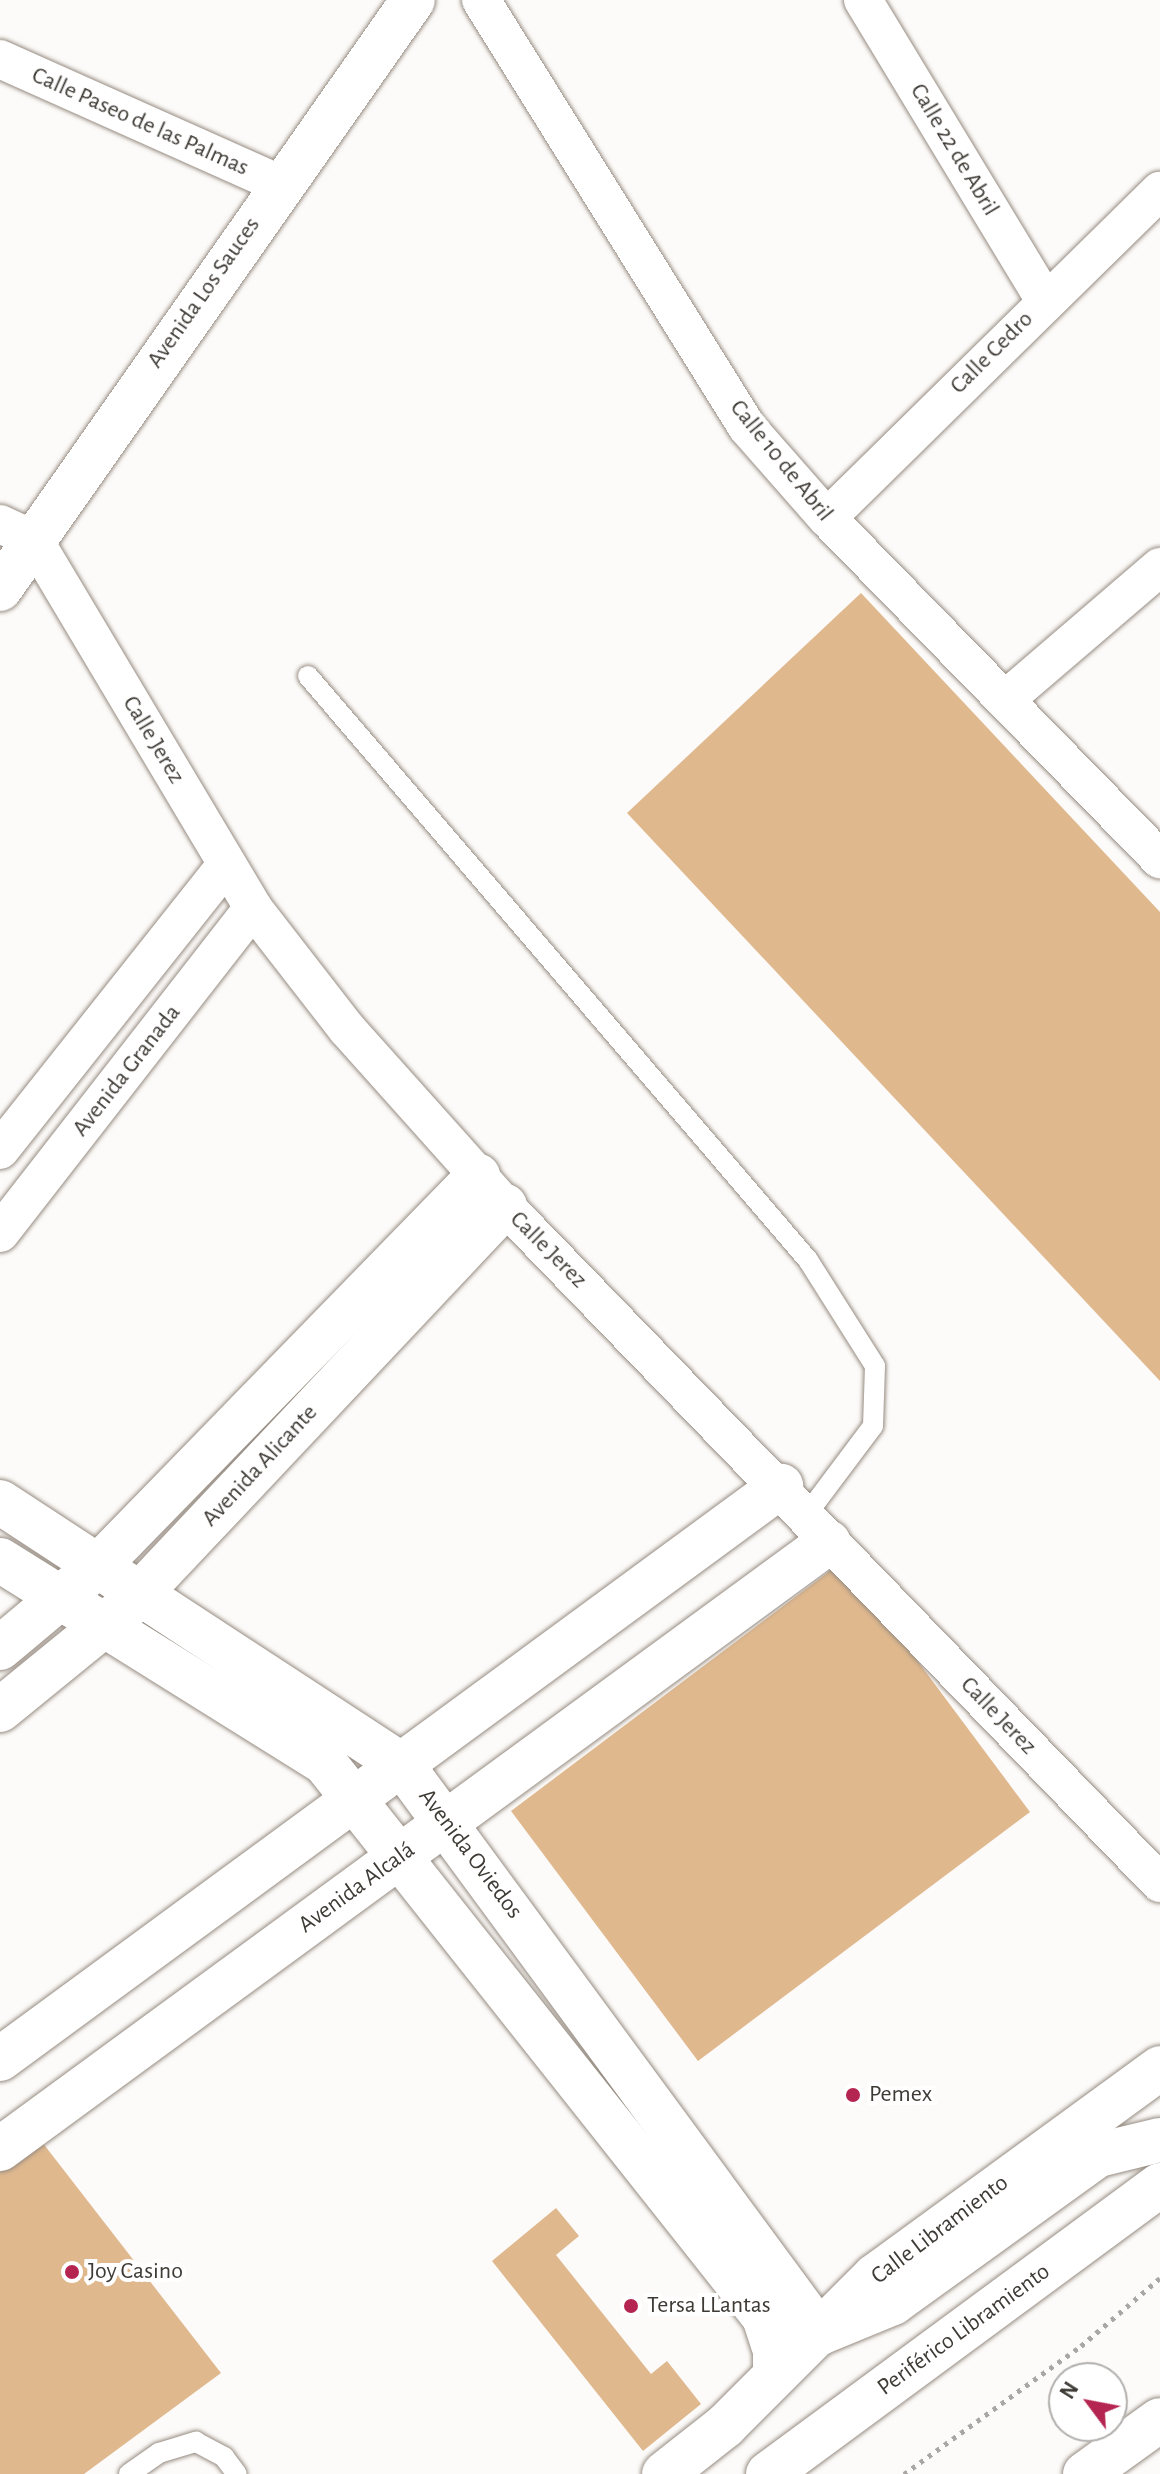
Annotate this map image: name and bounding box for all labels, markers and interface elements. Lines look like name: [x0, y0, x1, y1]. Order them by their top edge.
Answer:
street label: Calle Paseo de las Palmas: [27, 61, 253, 183]
street label: Calle 22 de Abril: [903, 79, 1005, 221]
street label: Avenida Los Sauces: [141, 212, 267, 374]
street label: Calle Cedro: [945, 306, 1039, 400]
street label: Calle 10 de Abril: [723, 394, 839, 528]
street label: Calle Jerez: [116, 691, 190, 789]
street label: Avenida Granada: [67, 999, 187, 1143]
street label: Calle Jerez: [503, 1205, 593, 1295]
street label: Avenida Alicante: [196, 1399, 324, 1533]
street label: Calle Jerez: [954, 1671, 1042, 1761]
street label: Avenida Oviedos: [412, 1783, 528, 1925]
street label: Avenida Alcalá: [293, 1836, 421, 1940]
place label: Pemex: [869, 2081, 932, 2109]
marker: Pemex: [844, 2086, 862, 2104]
street label: Calle Libramiento: [866, 2169, 1014, 2291]
place label: Joy Casino: [88, 2258, 183, 2286]
street label: Periférico Libramiento: [872, 2258, 1056, 2402]
marker: Joy Casino: [63, 2263, 81, 2281]
place label: Tersa LLantas: [647, 2292, 771, 2320]
marker: Tersa LLantas: [622, 2297, 640, 2315]
north arrow: [1048, 2362, 1128, 2442]
text: N: [1056, 2378, 1083, 2403]

